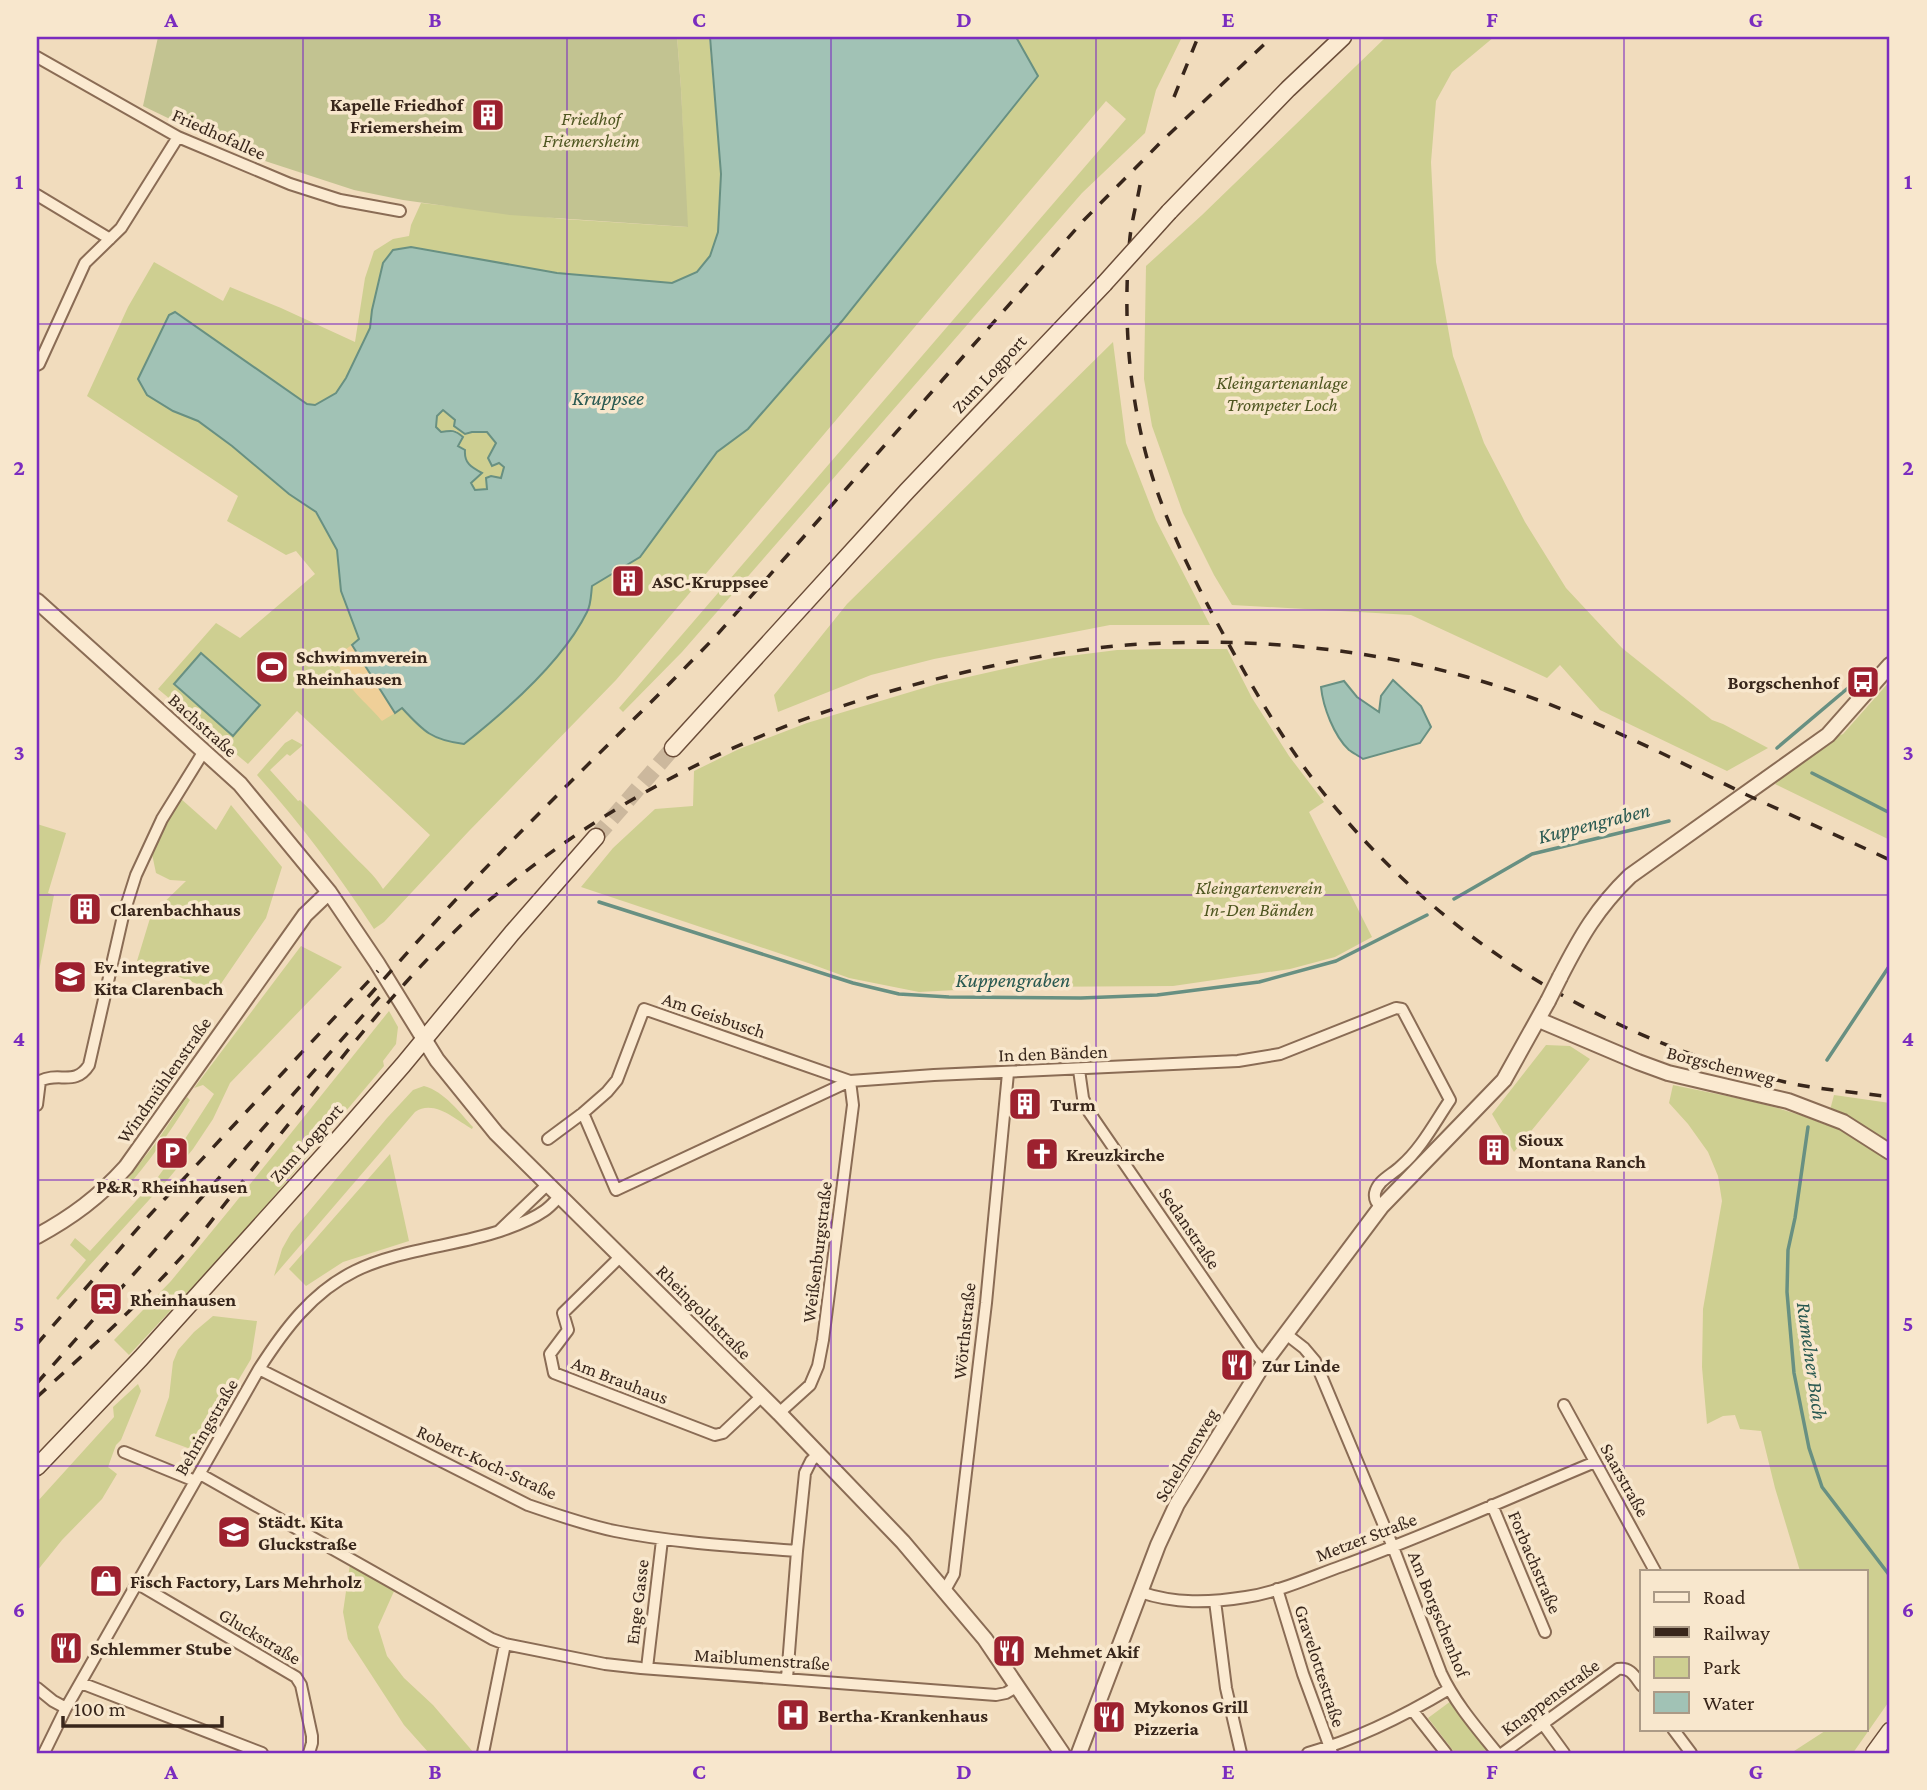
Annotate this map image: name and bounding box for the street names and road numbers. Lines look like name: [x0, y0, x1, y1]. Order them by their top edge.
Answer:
street label: Friedhofallee: [169, 104, 269, 164]
street label: Zum Logport: [948, 330, 1031, 417]
street label: Bachstraße: [164, 689, 242, 761]
street label: Am Geisbusch: [660, 988, 768, 1042]
street label: Windmühlenstraße: [113, 1013, 215, 1147]
street label: In den Bänden: [998, 1041, 1108, 1065]
street label: Borgschenweg: [1665, 1041, 1777, 1089]
street label: Zum Logport: [265, 1099, 347, 1187]
street label: Weißenburgstraße: [798, 1180, 836, 1324]
street label: Sedanstraße: [1155, 1183, 1225, 1273]
street label: Rheingoldstraße: [652, 1260, 756, 1364]
street label: Wörthstraße: [948, 1282, 980, 1380]
street label: Am Brauhaus: [569, 1352, 671, 1408]
street label: Behringstraße: [170, 1375, 242, 1479]
street label: Schelmenweg: [1150, 1404, 1222, 1506]
street label: Robert-Koch-Straße: [414, 1420, 560, 1504]
street label: Saarstraße: [1596, 1440, 1654, 1520]
street label: Metzer Straße: [1313, 1508, 1419, 1566]
street label: Forbachstraße: [1504, 1508, 1566, 1616]
street label: Am Borgschenhof: [1404, 1548, 1474, 1681]
street label: Enge Gasse: [621, 1558, 653, 1646]
street label: Gravelottestraße: [1290, 1602, 1350, 1730]
street label: Gluckstraße: [215, 1603, 305, 1669]
street label: Maiblumenstraße: [693, 1644, 831, 1674]
street label: Knappenstraße: [1497, 1654, 1603, 1740]

